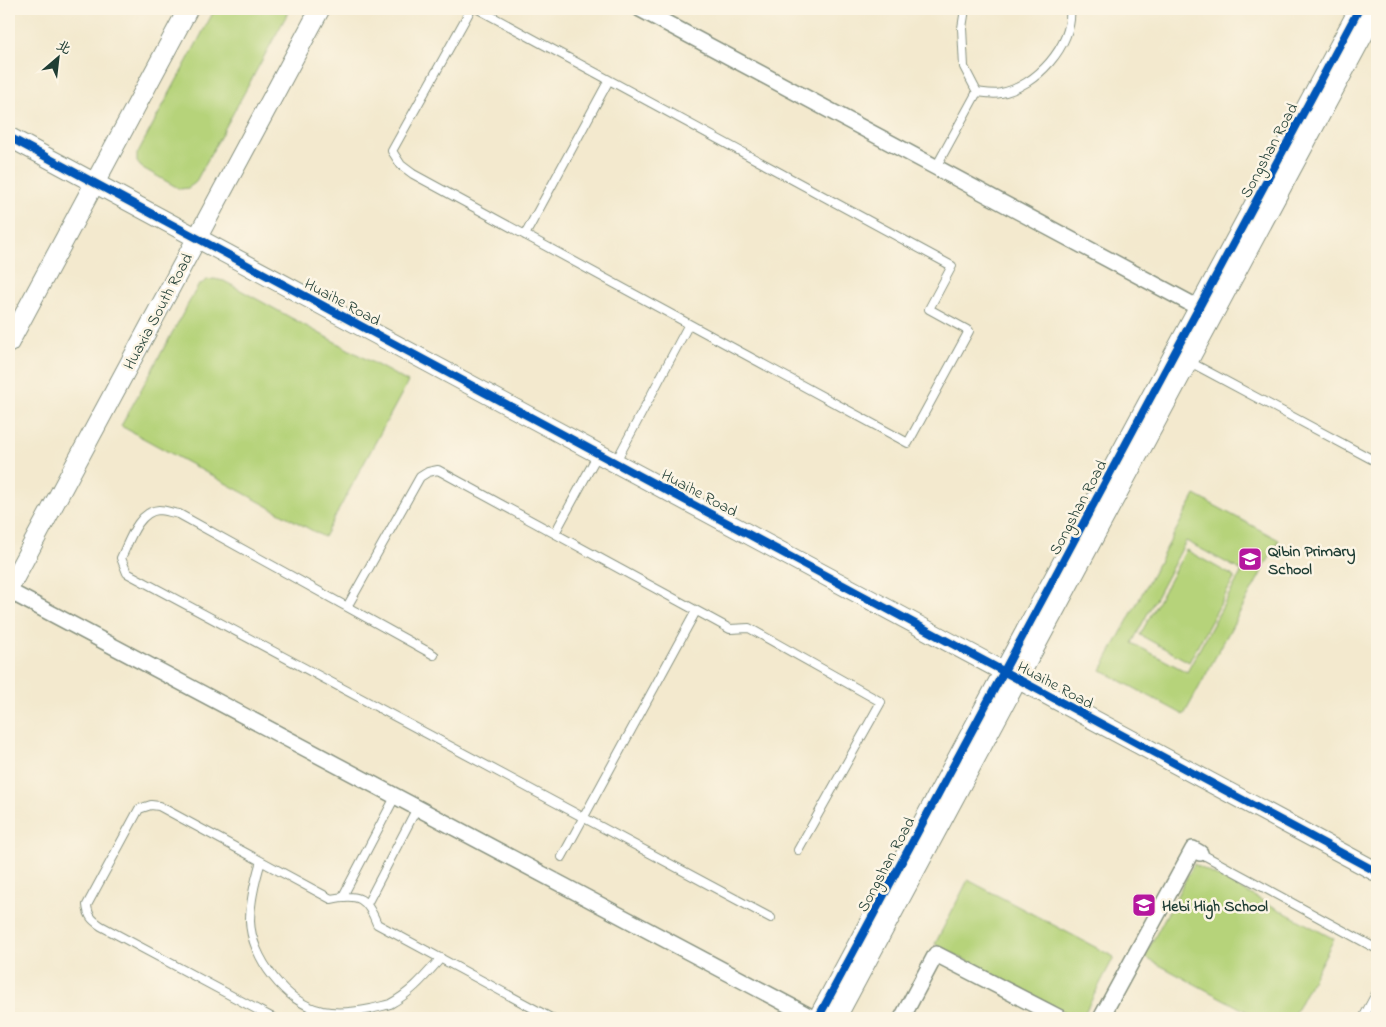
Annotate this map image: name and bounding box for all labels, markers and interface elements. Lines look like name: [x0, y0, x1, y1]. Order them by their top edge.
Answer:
north arrow: [32, 32, 82, 82]
text: 北: [52, 35, 75, 60]
street label: Songshan Road: [1235, 99, 1305, 203]
street label: Huaxia South Road: [118, 249, 200, 375]
street label: Huaihe Road: [300, 273, 385, 333]
street label: Songshan Road: [1044, 456, 1114, 560]
street label: Huaihe Road: [657, 464, 742, 524]
place label: Qibin Primary School: [1268, 540, 1356, 582]
school or university icon: Qibin Primary School: [1237, 546, 1263, 572]
street label: Huaihe Road: [1013, 656, 1098, 716]
street label: Songshan Road: [852, 813, 922, 917]
school or university icon: Hebi High School: [1131, 892, 1157, 918]
place label: Hebi High School: [1162, 895, 1268, 920]

